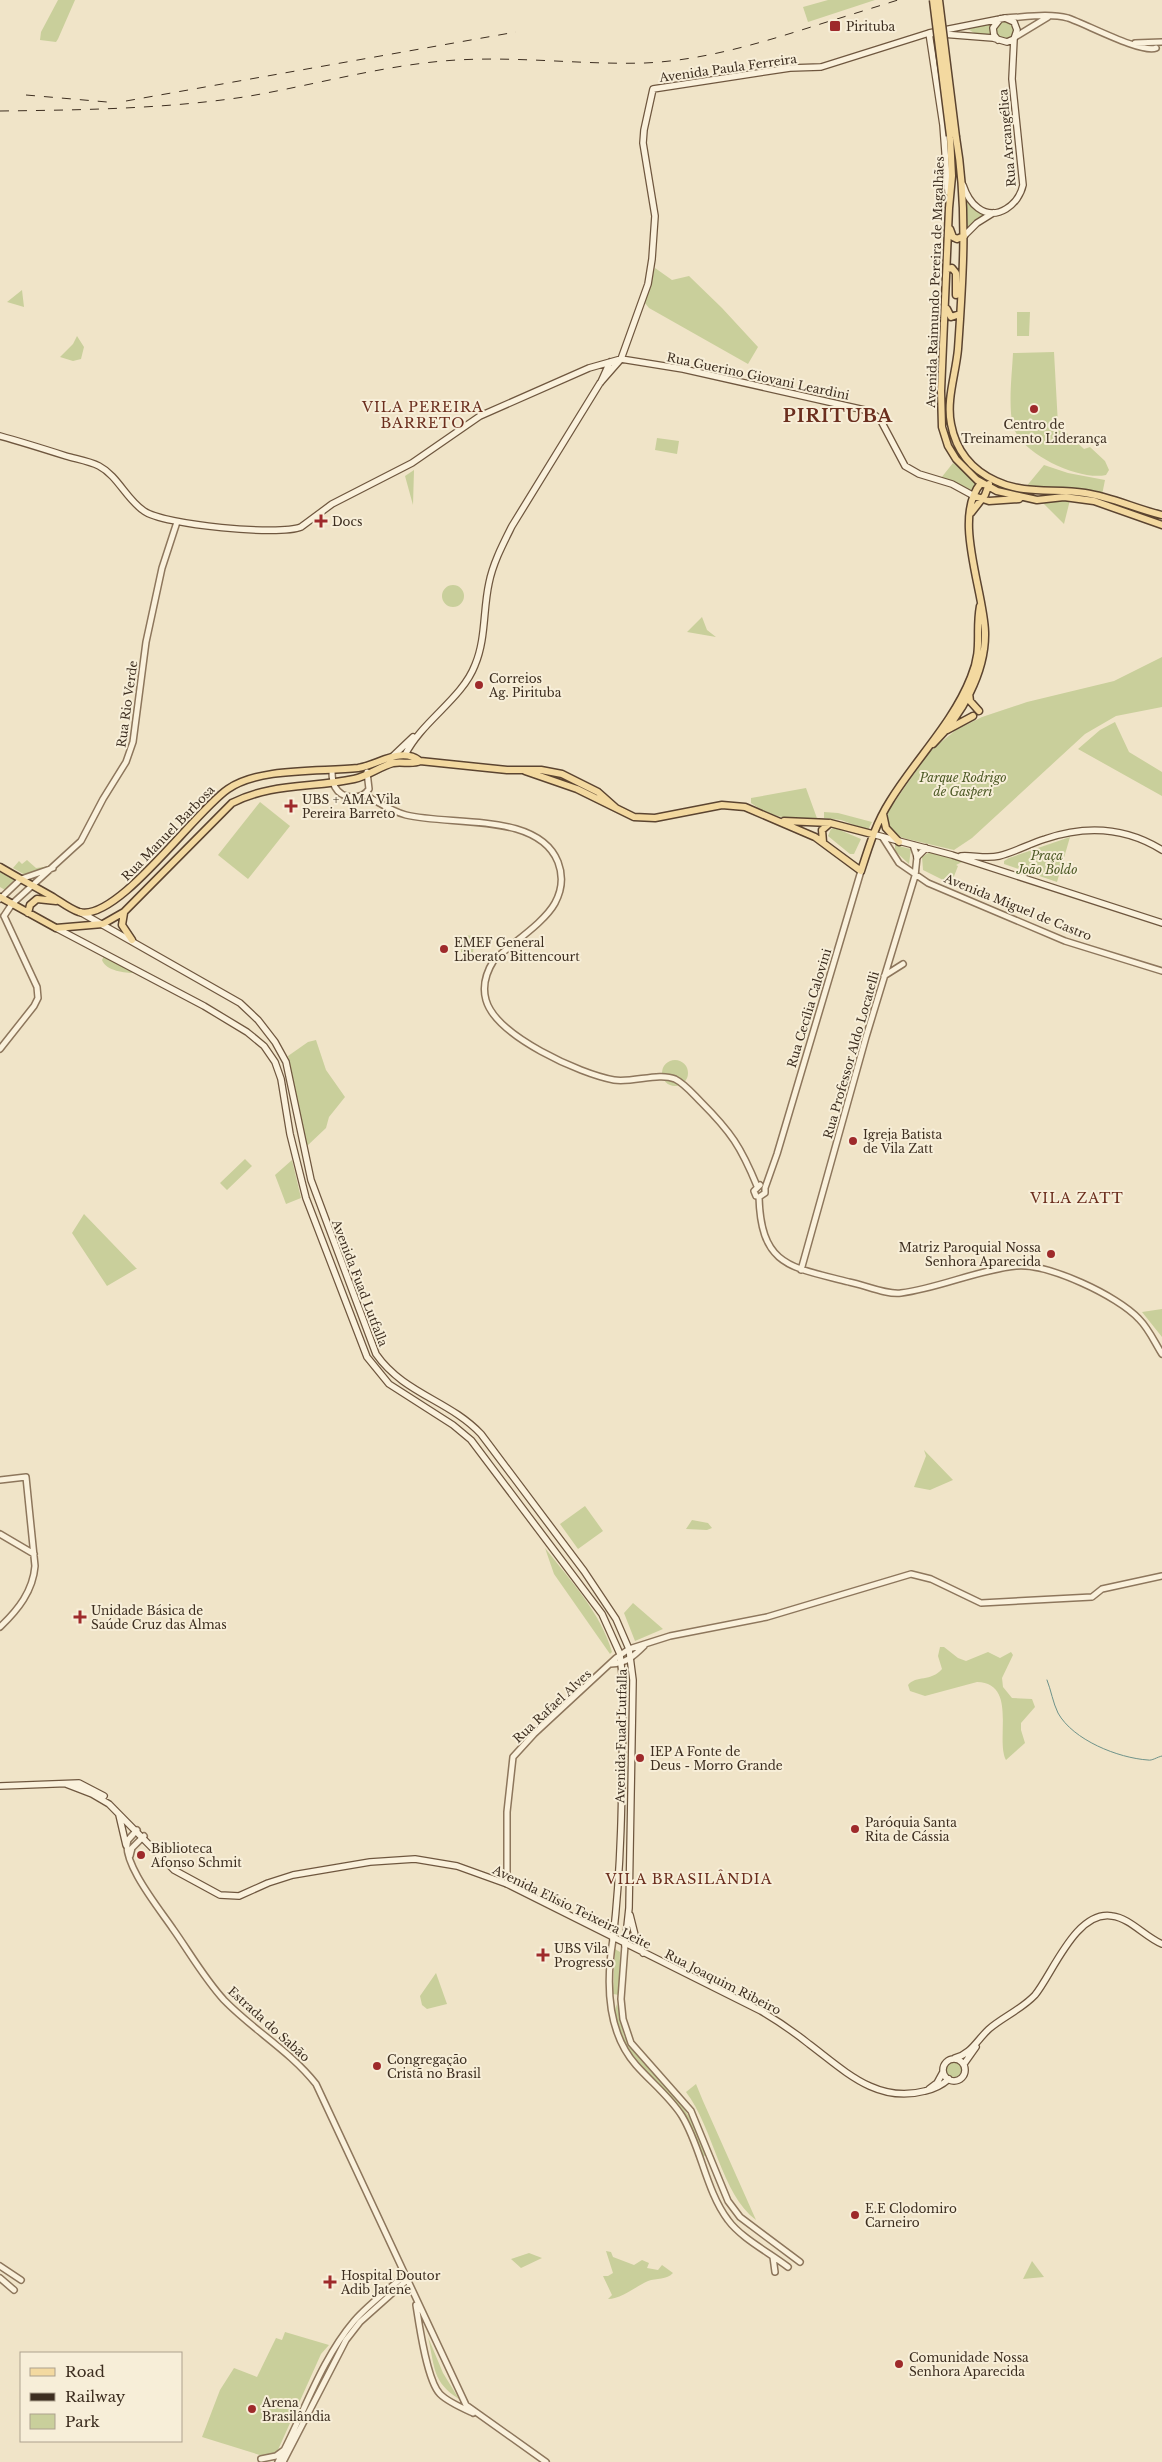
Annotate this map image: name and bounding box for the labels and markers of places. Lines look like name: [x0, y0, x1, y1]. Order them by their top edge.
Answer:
marker: Pirituba: [828, 19, 842, 33]
place label: Pirituba: [846, 19, 896, 34]
marker: Centro de Treinamento Liderança: [1028, 403, 1040, 415]
place label: Centro de Treinamento Liderança: [961, 417, 1107, 446]
marker: Docs: [314, 514, 328, 528]
place label: Docs: [332, 514, 362, 529]
place label: Correios Ag. Pirituba: [488, 671, 562, 700]
marker: Correios Ag. Pirituba: [473, 679, 485, 691]
place label: UBS + AMA Vila Pereira Barreto: [302, 792, 401, 821]
marker: UBS + AMA Vila Pereira Barreto: [284, 799, 298, 813]
place label: EMEF General Liberato Bittencourt: [454, 935, 580, 964]
marker: EMEF General Liberato Bittencourt: [438, 943, 450, 955]
place label: Igreja Batista de Vila Zatt: [863, 1127, 942, 1156]
marker: Igreja Batista de Vila Zatt: [847, 1135, 859, 1147]
place label: Matriz Paroquial Nossa Senhora Aparecida: [899, 1240, 1041, 1269]
marker: Matriz Paroquial Nossa Senhora Aparecida: [1045, 1248, 1057, 1260]
place label: Unidade Básica de Saúde Cruz das Almas: [91, 1603, 227, 1632]
marker: Unidade Básica de Saúde Cruz das Almas: [73, 1610, 87, 1624]
place label: IEP A Fonte de Deus - Morro Grande: [650, 1744, 783, 1773]
marker: IEP A Fonte de Deus - Morro Grande: [634, 1752, 646, 1764]
place label: Paróquia Santa Rita de Cássia: [865, 1815, 957, 1844]
marker: Paróquia Santa Rita de Cássia: [849, 1823, 861, 1835]
place label: Biblioteca Afonso Schmit: [150, 1841, 242, 1870]
marker: Biblioteca Afonso Schmit: [135, 1849, 147, 1861]
place label: UBS Vila Progresso: [554, 1941, 614, 1970]
marker: UBS Vila Progresso: [536, 1948, 550, 1962]
place label: Congregação Cristã no Brasil: [387, 2052, 481, 2081]
marker: Congregação Cristã no Brasil: [371, 2060, 383, 2072]
place label: E.E Clodomiro Carneiro: [865, 2201, 957, 2230]
marker: E.E Clodomiro Carneiro: [849, 2209, 861, 2221]
place label: Hospital Doutor Adib Jatene: [340, 2268, 441, 2297]
marker: Hospital Doutor Adib Jatene: [323, 2275, 337, 2289]
place label: Comunidade Nossa Senhora Aparecida: [909, 2350, 1029, 2379]
marker: Comunidade Nossa Senhora Aparecida: [893, 2358, 905, 2370]
place label: Arena Brasilândia: [261, 2395, 331, 2424]
marker: Arena Brasilândia: [246, 2403, 258, 2415]

